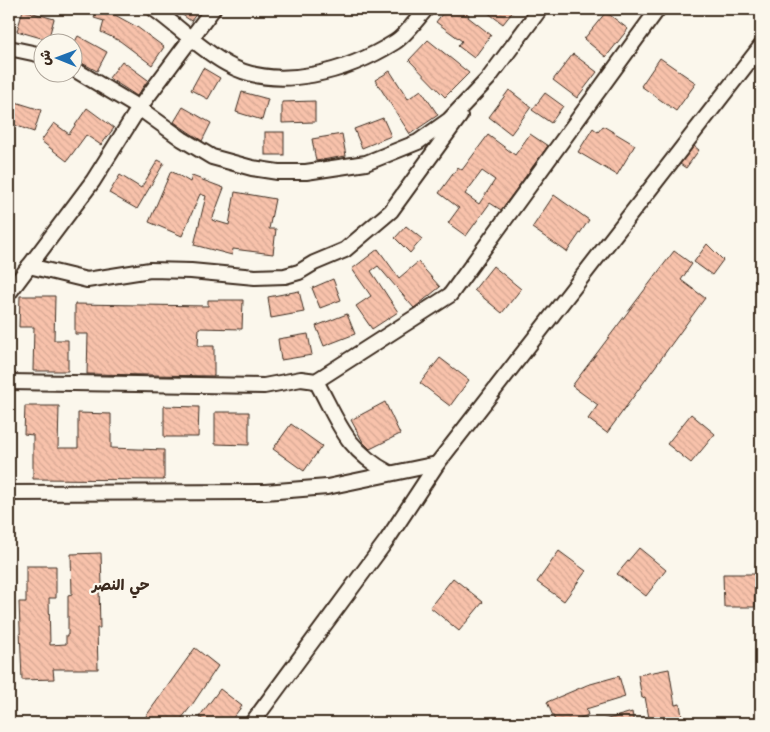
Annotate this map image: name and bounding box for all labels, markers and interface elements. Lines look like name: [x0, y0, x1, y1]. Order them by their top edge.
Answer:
north arrow: [32, 32, 82, 82]
text: ش: [36, 50, 54, 66]
district label: حي النصر: [90, 575, 150, 599]

